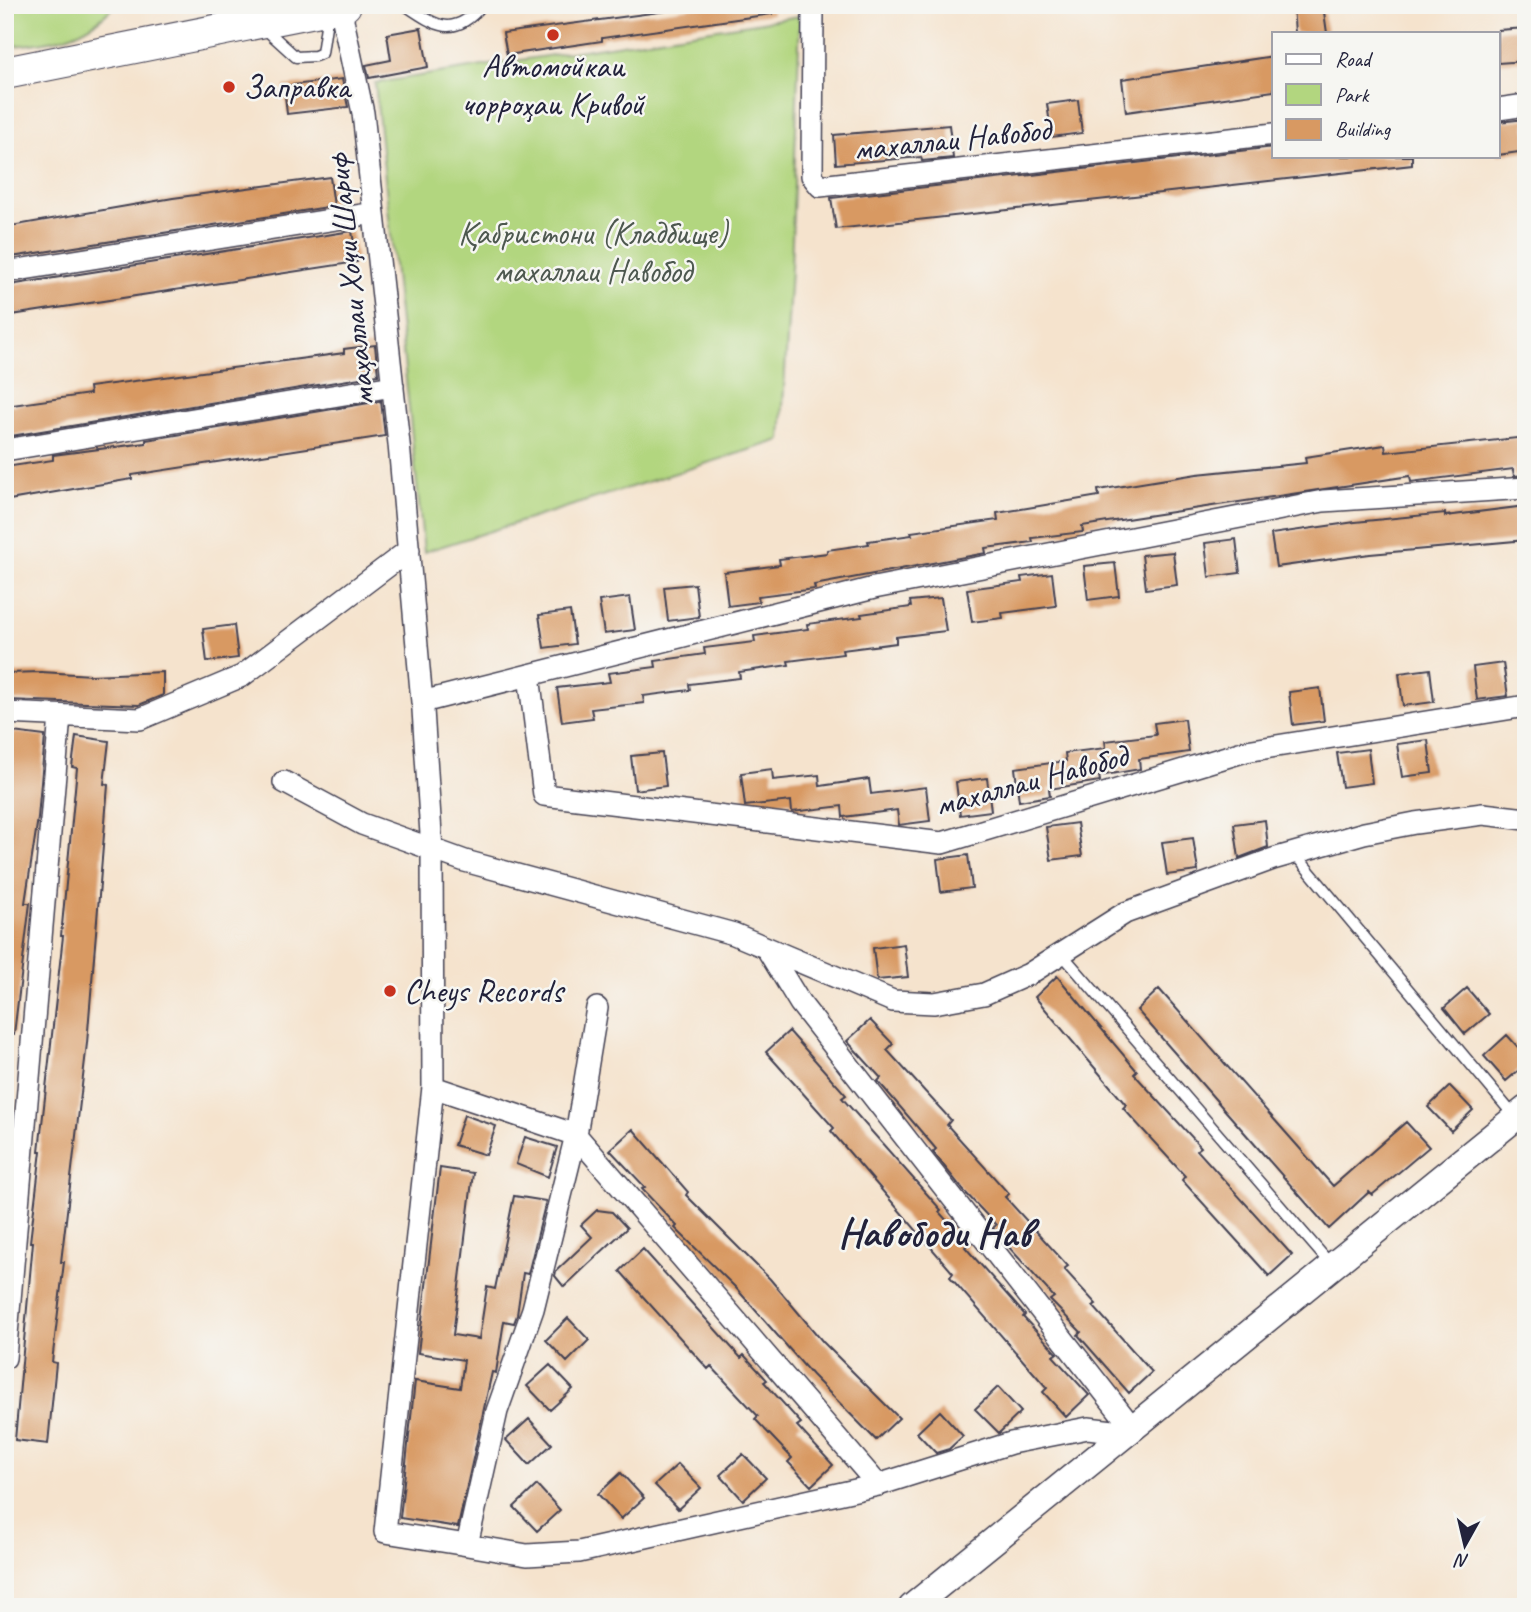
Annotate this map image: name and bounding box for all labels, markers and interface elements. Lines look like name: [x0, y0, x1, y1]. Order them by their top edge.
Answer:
marker: Автомойкаи чорроҳаи Кривой: [545, 27, 561, 43]
legend: [1272, 32, 1500, 158]
place label: Автомойкаи чорроҳаи Кривой: [462, 45, 646, 125]
text: Road: [1335, 46, 1374, 72]
place label: Заправка: [243, 66, 352, 108]
marker: Заправка: [221, 79, 237, 95]
text: Park: [1335, 82, 1370, 108]
street label: махаллаи Навобод: [852, 107, 1056, 170]
text: Building: [1335, 116, 1392, 142]
street label: маҳаллаи Хоҷи Шариф: [316, 150, 384, 408]
park label: Қабристони (Кладбище) махаллаи Навобод: [458, 212, 730, 292]
street label: махаллаи Навобод: [930, 733, 1135, 826]
place label: Cheys Records: [404, 970, 565, 1012]
marker: Cheys Records: [382, 983, 398, 999]
district label: Навободи Нав: [838, 1208, 1040, 1258]
north arrow: [1430, 1510, 1500, 1580]
text: N: [1452, 1548, 1470, 1574]

